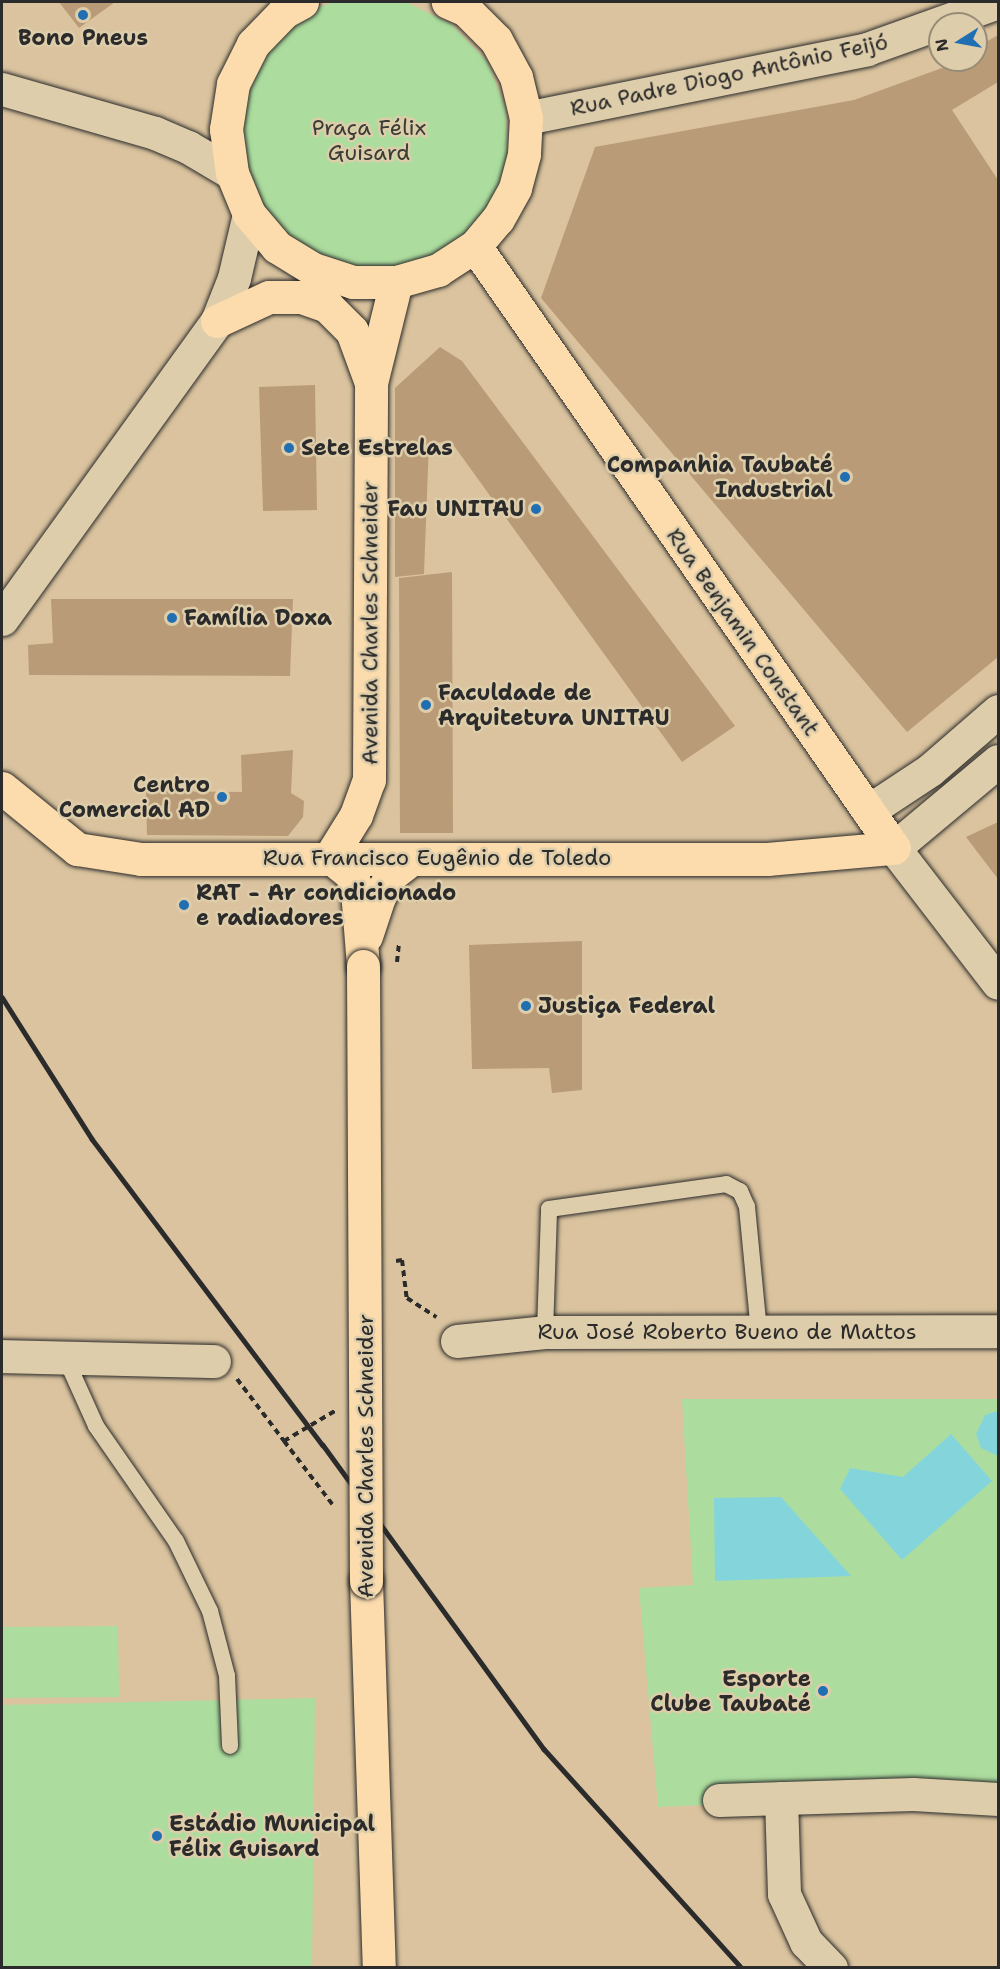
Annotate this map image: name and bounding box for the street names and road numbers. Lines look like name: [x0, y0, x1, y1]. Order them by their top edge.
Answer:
street label: Rua Padre Diogo Antônio Feijó: [568, 28, 890, 122]
street label: Avenida Charles Schneider: [357, 481, 383, 765]
street label: Rua Benjamin Constant: [661, 523, 825, 741]
street label: Rua Francisco Eugênio de Toledo: [263, 845, 611, 871]
street label: Avenida Charles Schneider: [353, 1314, 379, 1598]
street label: Rua José Roberto Bueno de Mattos: [537, 1319, 917, 1345]

